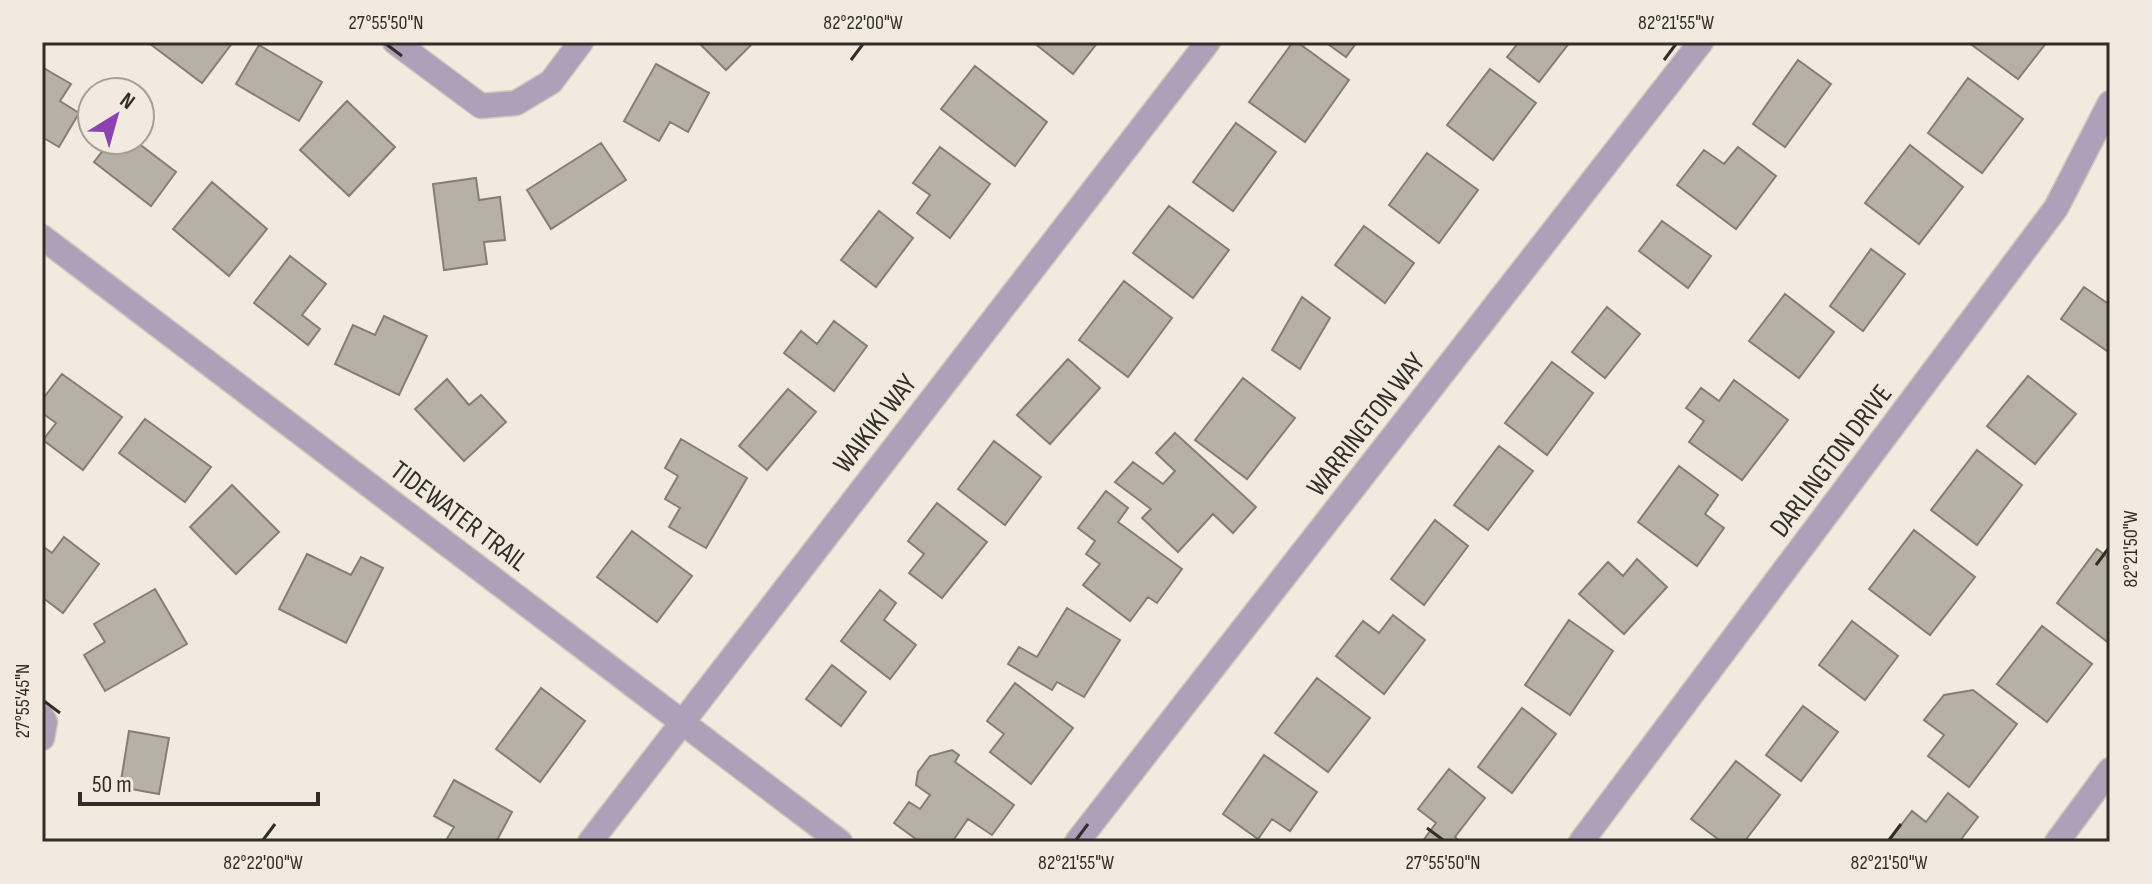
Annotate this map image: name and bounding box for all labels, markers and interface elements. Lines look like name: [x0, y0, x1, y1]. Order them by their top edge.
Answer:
text: 27°55'50"N: [348, 11, 424, 35]
text: 82°22'00"W: [823, 11, 903, 35]
text: 82°21'55"W: [1638, 11, 1714, 35]
north arrow: [76, 76, 156, 156]
text: N: [114, 87, 140, 116]
street label: WARRINGTON WAY: [1300, 347, 1433, 503]
street label: WAIKIKI WAY: [826, 368, 924, 480]
street label: DARLINGTON DRIVE: [1763, 378, 1899, 544]
street label: TIDEWATER TRAIL: [384, 454, 534, 578]
text: 82°21'50"W: [2119, 510, 2143, 588]
text: 27°55'45"N: [11, 664, 35, 738]
scale bar: [80, 756, 318, 806]
text: 50 m: [92, 770, 132, 799]
text: 82°22'00"W: [223, 851, 303, 875]
text: 82°21'55"W: [1038, 851, 1114, 875]
text: 27°55'50"N: [1405, 851, 1481, 875]
text: 82°21'50"W: [1850, 851, 1928, 875]

